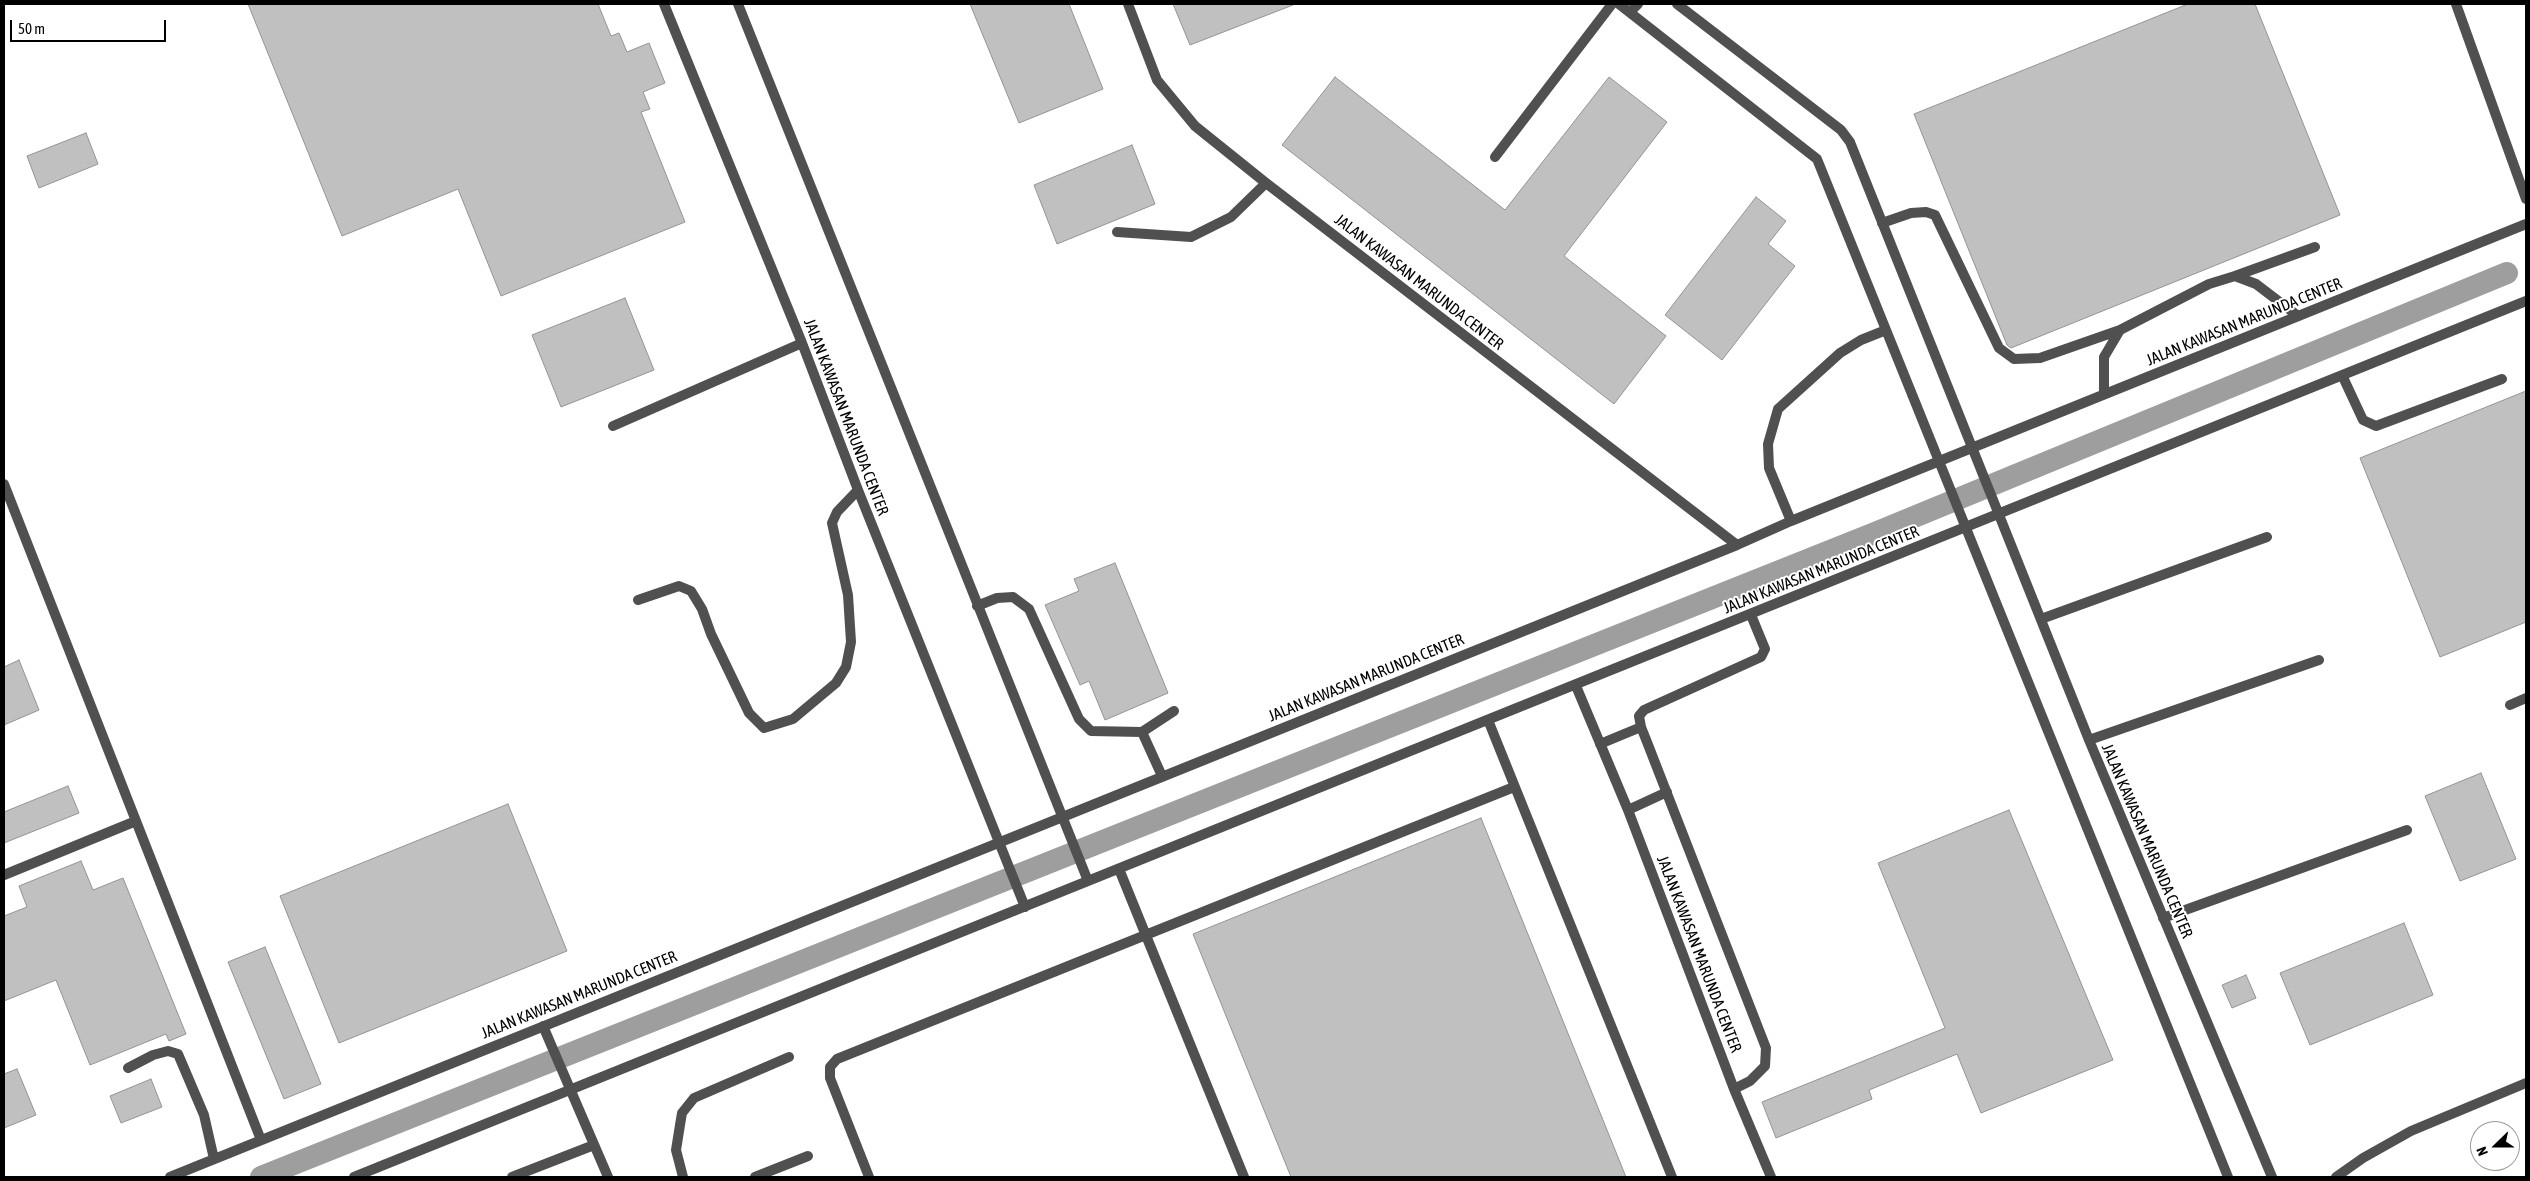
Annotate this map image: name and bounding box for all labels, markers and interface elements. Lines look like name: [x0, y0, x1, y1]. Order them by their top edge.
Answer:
scale bar: [12, 10, 169, 42]
text: 50 m: [18, 20, 45, 37]
street label: JALAN KAWASAN MARUNDA CENTER: [1331, 210, 1507, 354]
street label: JALAN KAWASAN MARUNDA CENTER: [2144, 274, 2344, 370]
street label: JALAN KAWASAN MARUNDA CENTER: [800, 316, 892, 518]
street label: JALAN KAWASAN MARUNDA CENTER: [1721, 522, 1921, 618]
street label: JALAN KAWASAN MARUNDA CENTER: [1266, 630, 1466, 726]
street label: JALAN KAWASAN MARUNDA CENTER: [2097, 741, 2197, 941]
street label: JALAN KAWASAN MARUNDA CENTER: [1653, 853, 1745, 1055]
street label: JALAN KAWASAN MARUNDA CENTER: [479, 947, 679, 1043]
north arrow: [2470, 1121, 2520, 1171]
text: N: [2473, 1144, 2491, 1158]

